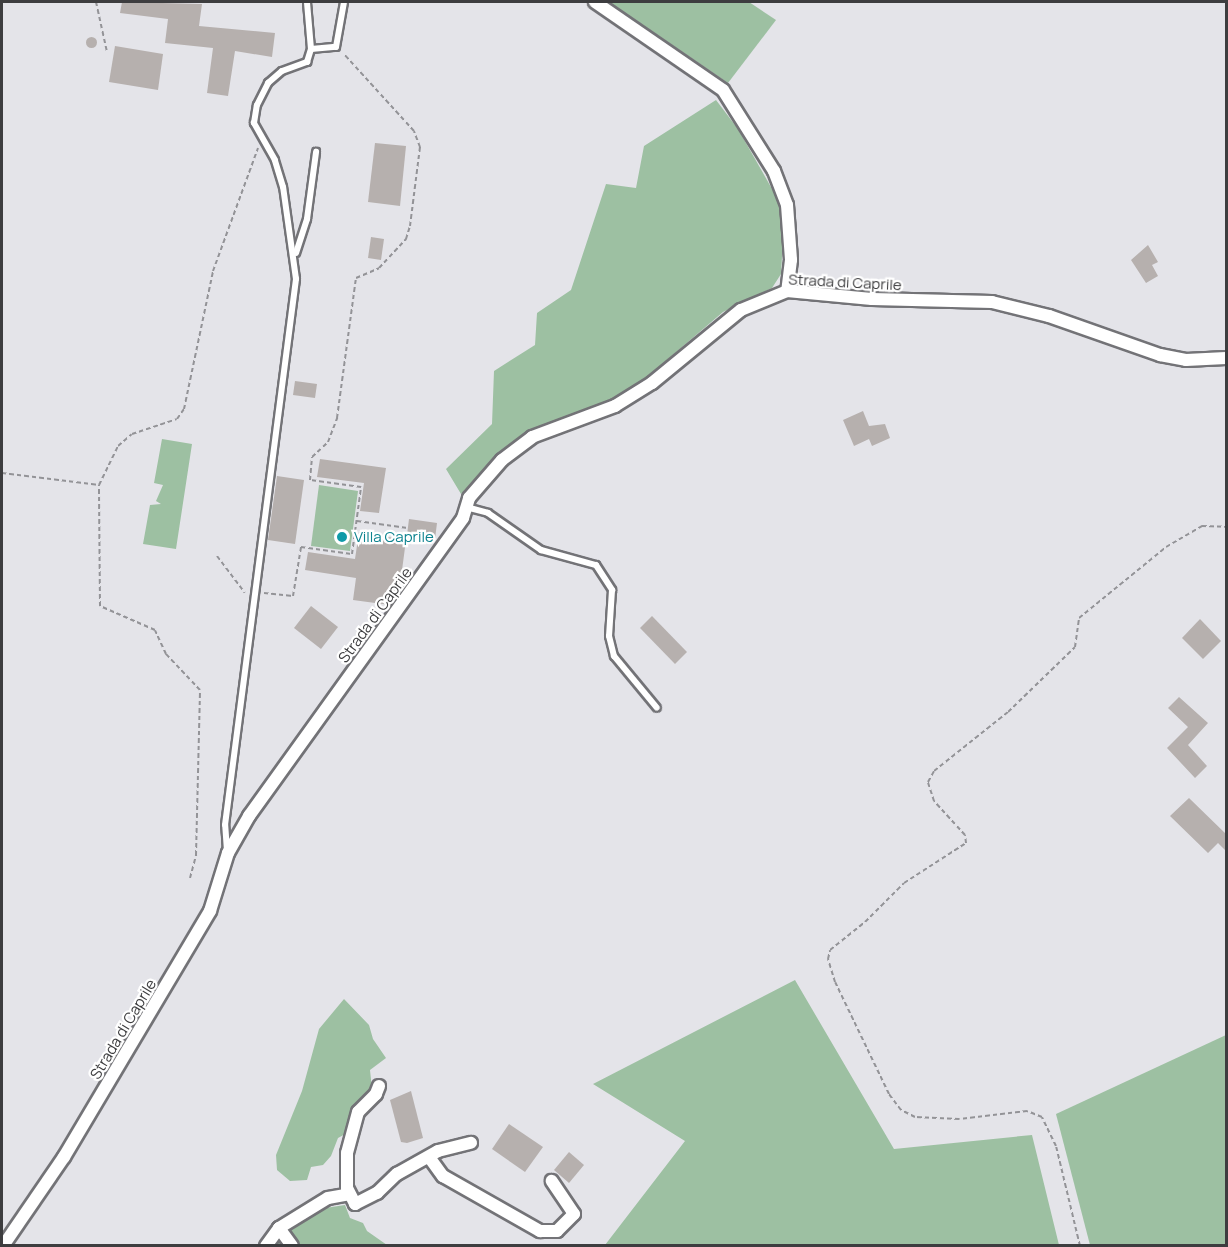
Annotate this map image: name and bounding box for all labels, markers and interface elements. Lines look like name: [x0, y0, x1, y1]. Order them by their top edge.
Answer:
street label: Strada di Caprile: [788, 270, 902, 294]
place label: Villa Caprile: [354, 528, 434, 546]
marker: Villa Caprile: [335, 530, 349, 544]
street label: Strada di Caprile: [334, 564, 416, 666]
street label: Strada di Caprile: [86, 976, 160, 1082]

